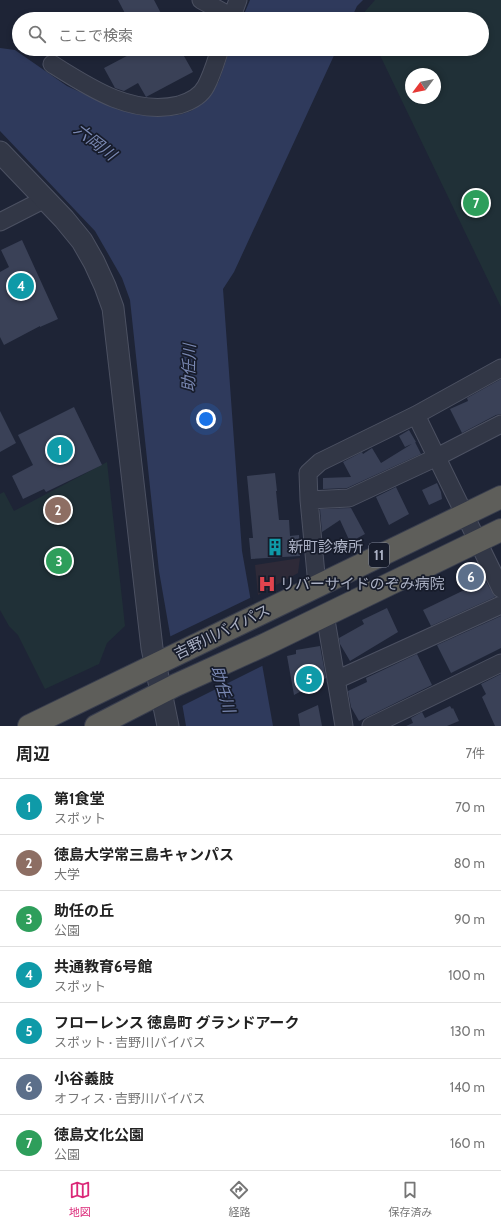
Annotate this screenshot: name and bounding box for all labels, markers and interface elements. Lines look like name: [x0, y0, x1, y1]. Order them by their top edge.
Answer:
search box: [12, 12, 489, 56]
icon: search: [26, 23, 48, 45]
text: ここで検索: [58, 27, 133, 45]
north arrow: [405, 68, 441, 104]
water label: 六岡川: [70, 120, 121, 165]
pin: 7: [463, 188, 489, 218]
pin: 4: [8, 271, 34, 301]
water label: 助任川: [179, 342, 199, 392]
your location: [196, 409, 216, 429]
pin: 1: [47, 435, 73, 465]
pin: 2: [45, 495, 71, 525]
building icon: 新町診療所: [265, 537, 285, 557]
place label: 新町診療所: [288, 538, 363, 556]
road number: 11: [369, 543, 389, 567]
pin: 3: [46, 546, 72, 576]
pin: 6: [458, 562, 484, 592]
hospital icon: リバーサイドのぞみ病院: [257, 574, 277, 594]
place label: リバーサイドのぞみ病院: [280, 575, 445, 593]
street label: 吉野川バイパス: [171, 601, 273, 663]
water label: 助任川: [207, 663, 239, 717]
pin: 5: [296, 664, 322, 694]
text: 周辺: [16, 744, 50, 764]
text: 7件: [465, 745, 485, 761]
text: 第1食堂: [54, 790, 105, 808]
text: 1: [27, 799, 31, 815]
text: 70 m: [455, 799, 485, 815]
text: スポット: [54, 810, 106, 826]
text: 徳島大学常三島キャンパス: [54, 846, 234, 864]
text: 2: [26, 855, 32, 871]
text: 80 m: [454, 855, 485, 871]
text: 大学: [54, 866, 80, 882]
text: 助任の丘: [54, 902, 114, 920]
text: 3: [25, 911, 33, 927]
text: 90 m: [454, 911, 485, 927]
text: 公園: [54, 922, 80, 938]
text: 共通教育6号館: [54, 958, 152, 976]
text: 4: [25, 967, 33, 983]
text: 100 m: [448, 967, 485, 983]
text: スポット: [54, 978, 106, 994]
text: フローレンス 徳島町 グランドアーク: [54, 1014, 300, 1032]
text: 5: [26, 1023, 32, 1039]
text: 130 m: [450, 1023, 485, 1039]
text: スポット · 吉野川バイパス: [54, 1034, 206, 1050]
text: 小谷義肢: [54, 1070, 114, 1088]
text: 6: [25, 1079, 33, 1095]
text: 140 m: [450, 1079, 485, 1095]
text: オフィス · 吉野川バイパス: [54, 1090, 205, 1106]
text: 徳島文化公園: [54, 1126, 144, 1144]
text: 7: [26, 1135, 32, 1151]
text: 160 m: [450, 1135, 485, 1151]
text: 公園: [54, 1146, 80, 1162]
tab: 地図: [69, 1179, 91, 1219]
tab: 経路: [228, 1179, 250, 1219]
tab: 保存済み: [388, 1179, 432, 1219]

